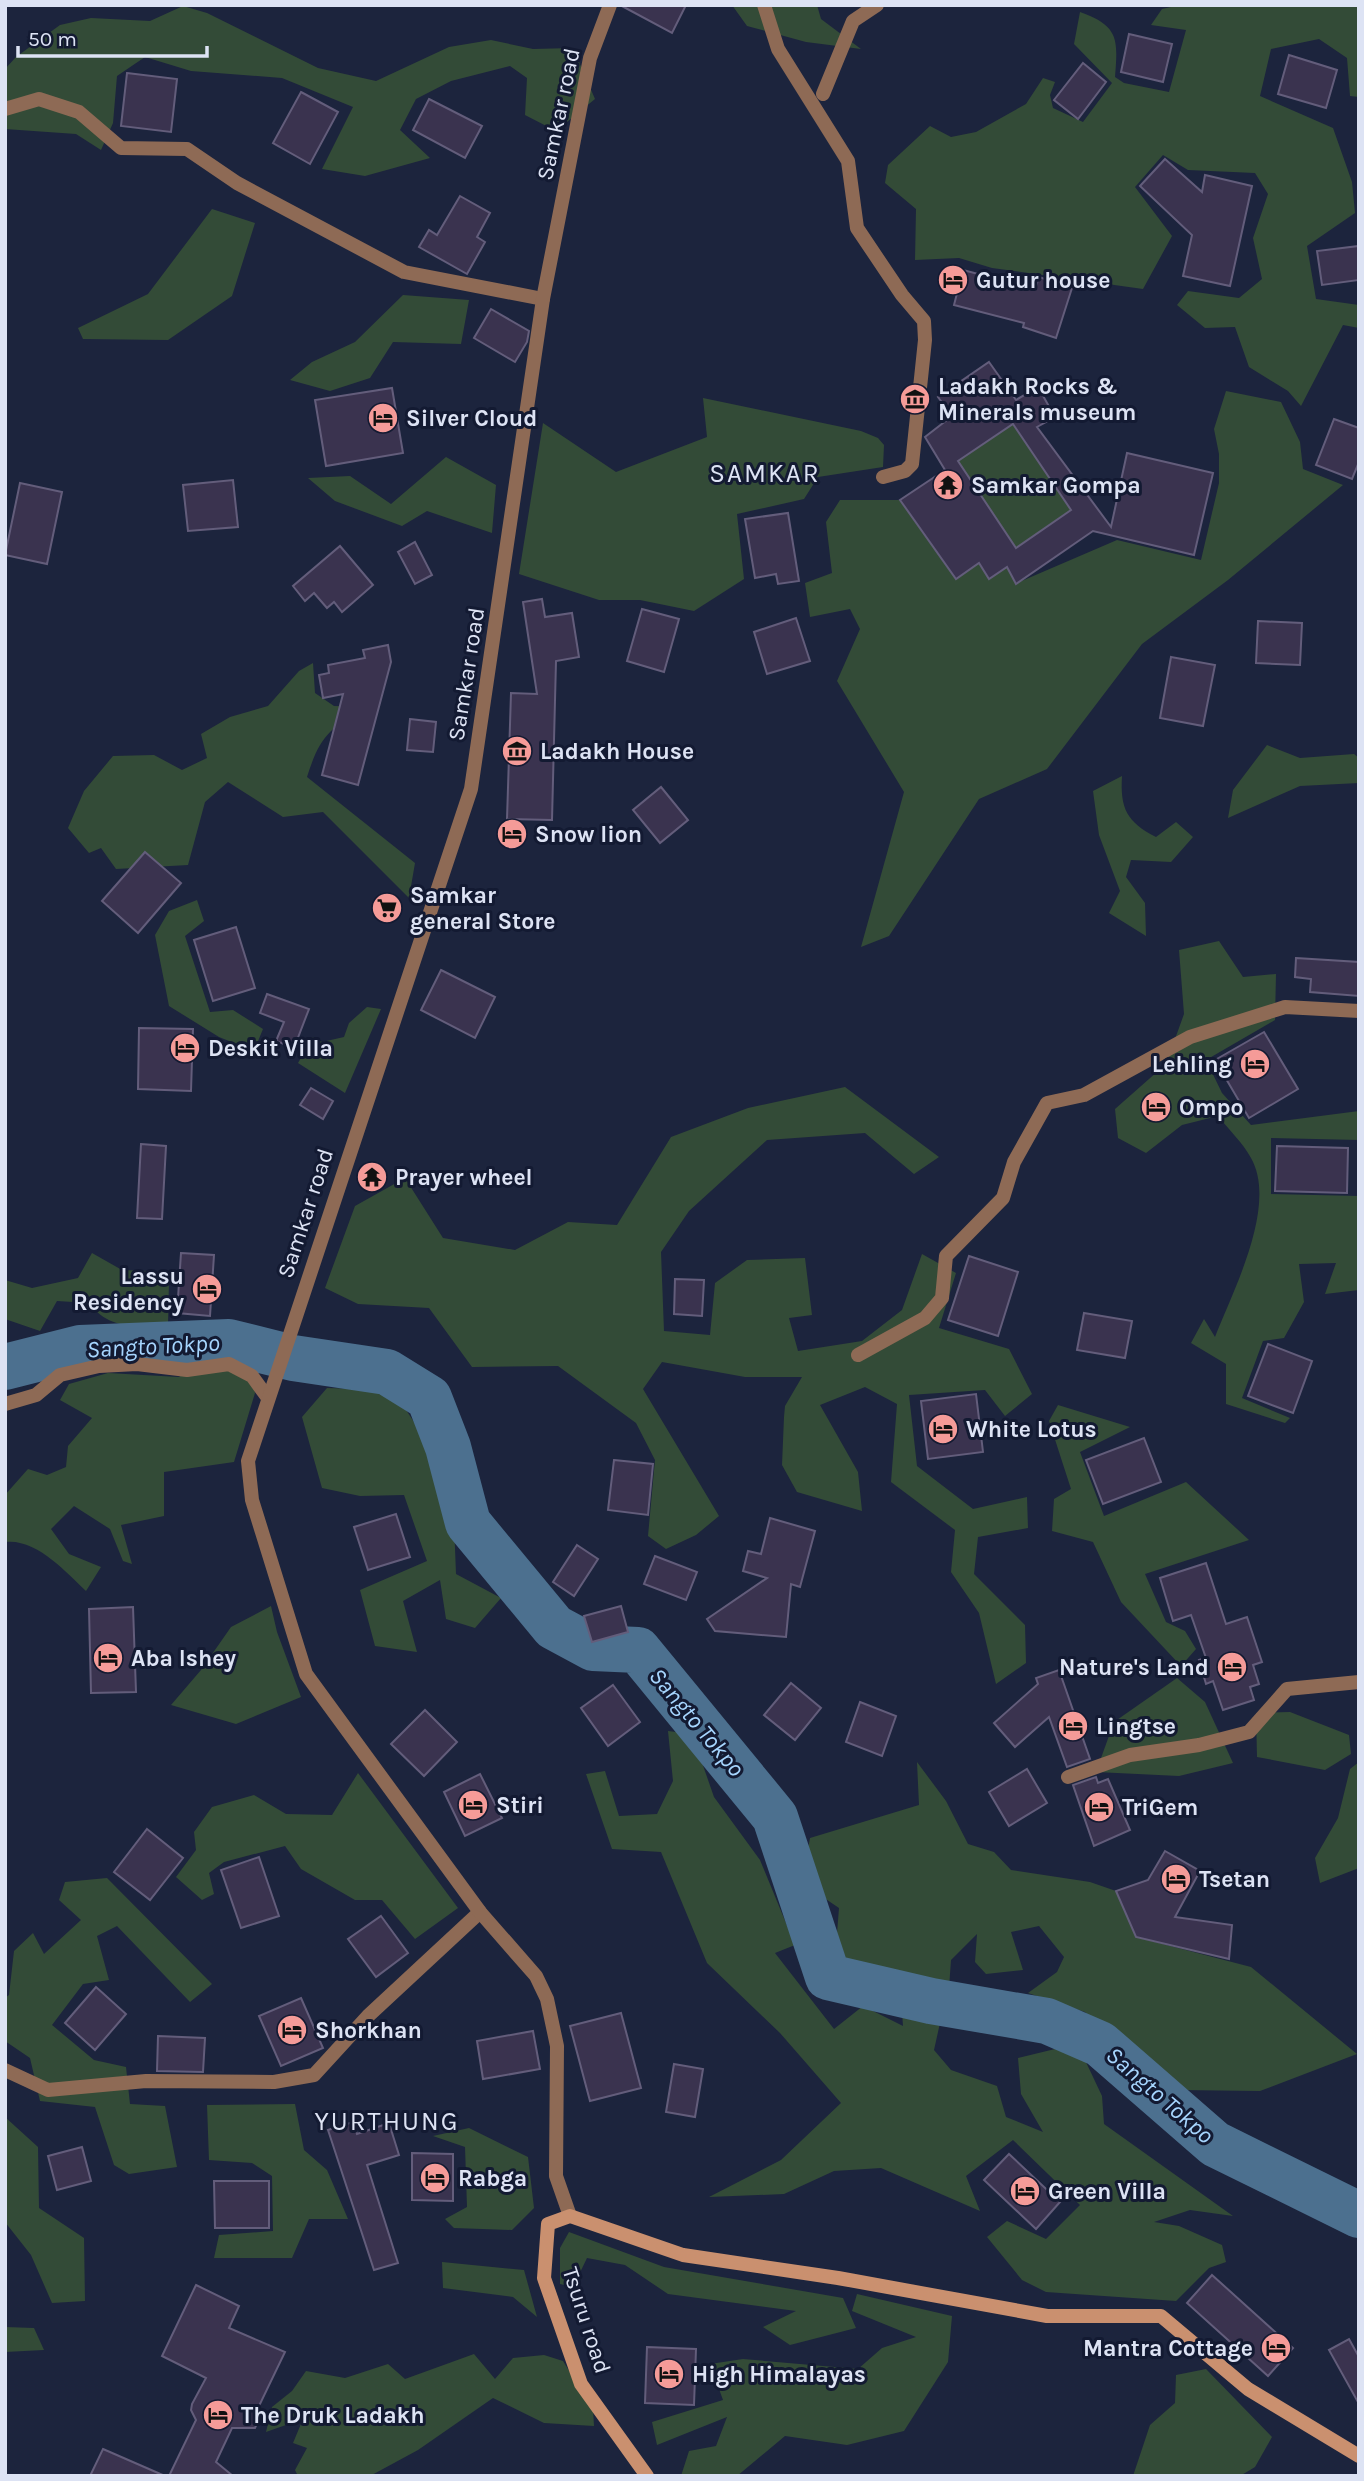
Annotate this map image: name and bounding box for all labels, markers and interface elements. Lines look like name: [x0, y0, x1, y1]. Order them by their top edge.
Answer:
scale bar: [18, 14, 206, 58]
text: 50 m: [28, 27, 77, 51]
street label: Samkar road: [531, 45, 586, 183]
hotel icon: Gutur house: [936, 263, 970, 297]
place label: Gutur house: [976, 267, 1110, 294]
place label: Ladakh Rocks & Minerals museum: [938, 373, 1136, 426]
museum icon: Ladakh Rocks & Minerals museum: [898, 382, 932, 416]
hotel icon: Silver Cloud: [366, 401, 400, 435]
place label: Silver Cloud: [406, 405, 537, 432]
district label: SAMKAR: [709, 458, 821, 489]
temple icon: Samkar Gompa: [931, 468, 965, 502]
place label: Samkar Gompa: [971, 472, 1141, 499]
street label: Samkar road: [443, 605, 490, 743]
museum icon: Ladakh House: [500, 734, 534, 768]
place label: Ladakh House: [540, 738, 694, 765]
hotel icon: Snow lion: [495, 817, 529, 851]
place label: Snow lion: [535, 821, 642, 848]
place label: Samkar general Store: [410, 882, 555, 935]
supermarket icon: Samkar general Store: [370, 891, 404, 925]
hotel icon: Deskit Villa: [168, 1031, 202, 1065]
place label: Deskit Villa: [208, 1035, 333, 1062]
hotel icon: Lehling: [1238, 1047, 1272, 1081]
place label: Lehling: [1152, 1051, 1232, 1078]
hotel icon: Ompo: [1139, 1090, 1173, 1124]
place label: Ompo: [1179, 1094, 1244, 1121]
street label: Samkar road: [272, 1145, 339, 1281]
temple icon: Prayer wheel: [355, 1160, 389, 1194]
place label: Prayer wheel: [395, 1164, 533, 1191]
place label: Lassu Residency: [73, 1263, 184, 1316]
hotel icon: Lassu Residency: [190, 1272, 224, 1306]
water label: Sangto Tokpo: [86, 1329, 220, 1363]
hotel icon: White Lotus: [926, 1412, 960, 1446]
place label: White Lotus: [966, 1416, 1097, 1443]
hotel icon: Aba Ishey: [91, 1641, 125, 1675]
place label: Aba Ishey: [131, 1645, 236, 1672]
hotel icon: Nature's Land: [1215, 1650, 1249, 1684]
place label: Nature's Land: [1059, 1654, 1209, 1681]
water label: Sangto Tokpo: [643, 1662, 751, 1782]
hotel icon: Lingtse: [1056, 1709, 1090, 1743]
place label: Lingtse: [1096, 1713, 1176, 1740]
hotel icon: Stiri: [456, 1788, 490, 1822]
hotel icon: TriGem: [1082, 1790, 1116, 1824]
place label: Stiri: [496, 1792, 544, 1819]
place label: TriGem: [1122, 1794, 1198, 1821]
hotel icon: Tsetan: [1159, 1862, 1193, 1896]
place label: Tsetan: [1199, 1866, 1270, 1893]
hotel icon: Shorkhan: [275, 2013, 309, 2047]
place label: Shorkhan: [315, 2017, 422, 2044]
water label: Sangto Tokpo: [1101, 2041, 1220, 2149]
district label: YURTHUNG: [314, 2106, 460, 2137]
hotel icon: Rabga: [418, 2161, 452, 2195]
place label: Rabga: [458, 2165, 527, 2192]
hotel icon: Green Villa: [1008, 2174, 1042, 2208]
place label: Green Villa: [1048, 2178, 1166, 2205]
street label: Tsuru road: [557, 2264, 616, 2377]
hotel icon: Mantra Cottage: [1259, 2331, 1293, 2365]
place label: Mantra Cottage: [1083, 2335, 1253, 2362]
hotel icon: High Himalayas: [652, 2357, 686, 2391]
place label: High Himalayas: [692, 2361, 866, 2388]
hotel icon: The Druk Ladakh: [201, 2398, 235, 2432]
place label: The Druk Ladakh: [241, 2402, 425, 2429]

